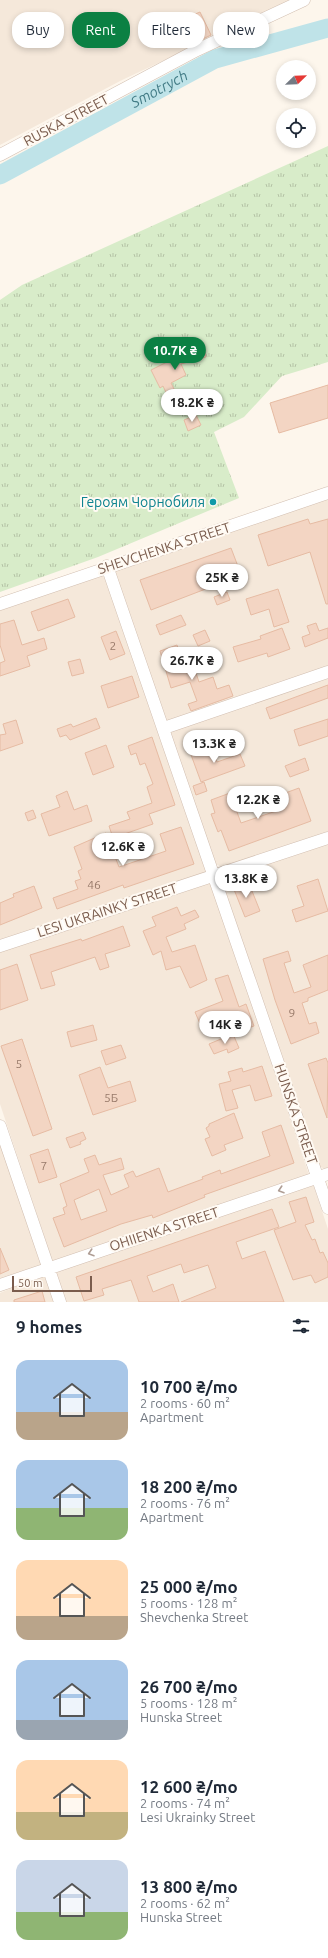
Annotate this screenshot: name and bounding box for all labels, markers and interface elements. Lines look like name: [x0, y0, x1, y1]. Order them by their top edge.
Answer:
chip: Buy: [12, 12, 64, 48]
chip: Rent: [72, 12, 130, 48]
chip: Filters: [138, 12, 205, 48]
chip: New: [213, 12, 269, 48]
north arrow: [276, 60, 316, 100]
map controls: [276, 60, 316, 148]
water label: Smotrych: [127, 66, 190, 111]
street label: RUSKA STREET: [21, 91, 112, 149]
button: locate: [276, 108, 316, 148]
pin: 10.7K ₴: [138, 337, 212, 371]
text: 10.7K ₴: [153, 343, 197, 357]
pin: 18.2K ₴: [155, 389, 229, 423]
text: 18.2K ₴: [170, 395, 214, 409]
place label: Героям Чорнобиля: [81, 494, 205, 510]
marker: Героям Чорнобиля: [208, 497, 218, 507]
street label: SHEVCHENKA STREET: [96, 519, 233, 577]
pin: 25K ₴: [194, 564, 250, 598]
text: 25K ₴: [205, 570, 239, 584]
house number: 2: [110, 639, 116, 652]
pin: 26.7K ₴: [155, 647, 229, 681]
text: 26.7K ₴: [170, 653, 214, 667]
pin: 13.3K ₴: [177, 730, 251, 764]
text: 13.3K ₴: [192, 736, 236, 750]
pin: 12.2K ₴: [221, 786, 295, 820]
text: 12.2K ₴: [236, 792, 280, 806]
pin: 12.6K ₴: [86, 833, 160, 867]
text: 12.6K ₴: [101, 839, 145, 853]
pin: 13.8K ₴: [209, 865, 283, 899]
text: 13.8K ₴: [224, 871, 268, 885]
house number: 46: [87, 878, 101, 891]
street label: LESI UKRAINKY STREET: [35, 880, 179, 940]
house number: 9: [289, 1006, 295, 1019]
pin: 14K ₴: [197, 1011, 253, 1045]
text: 14K ₴: [208, 1017, 242, 1031]
house number: 5: [16, 1057, 22, 1070]
street label: HUNSKA STREET: [271, 1062, 321, 1167]
house number: 5Б: [104, 1091, 118, 1104]
house number: 7: [41, 1159, 47, 1172]
one-way arrow: [278, 1185, 285, 1194]
street label: OHIIENKA STREET: [107, 1204, 221, 1254]
one-way arrow: [88, 1249, 95, 1257]
scale bar: [12, 1274, 92, 1293]
text: 50 m: [18, 1277, 42, 1289]
icon: filters: [290, 1315, 312, 1337]
text: 9 homes: [16, 1317, 82, 1336]
icon: home: [48, 1376, 96, 1424]
text: 10 700 ₴/mo: [140, 1377, 238, 1396]
text: 2 rooms · 60 m²: [140, 1396, 230, 1410]
text: Apartment: [140, 1410, 204, 1424]
icon: home: [48, 1476, 96, 1524]
text: 18 200 ₴/mo: [140, 1477, 238, 1496]
text: 2 rooms · 76 m²: [140, 1496, 230, 1510]
text: Apartment: [140, 1510, 204, 1524]
icon: home: [48, 1576, 96, 1624]
text: 25 000 ₴/mo: [140, 1577, 238, 1596]
text: 5 rooms · 128 m²: [140, 1596, 237, 1610]
text: Shevchenka Street: [140, 1610, 248, 1624]
icon: home: [48, 1676, 96, 1724]
text: 26 700 ₴/mo: [140, 1677, 238, 1696]
text: 5 rooms · 128 m²: [140, 1696, 237, 1710]
text: Hunska Street: [140, 1710, 222, 1724]
icon: home: [48, 1776, 96, 1824]
text: 12 600 ₴/mo: [140, 1777, 238, 1796]
text: 2 rooms · 74 m²: [140, 1796, 230, 1810]
text: Lesi Ukrainky Street: [140, 1810, 255, 1824]
icon: home: [48, 1876, 96, 1924]
text: 13 800 ₴/mo: [140, 1877, 238, 1896]
text: 2 rooms · 62 m²: [140, 1896, 230, 1910]
text: Hunska Street: [140, 1910, 222, 1924]

